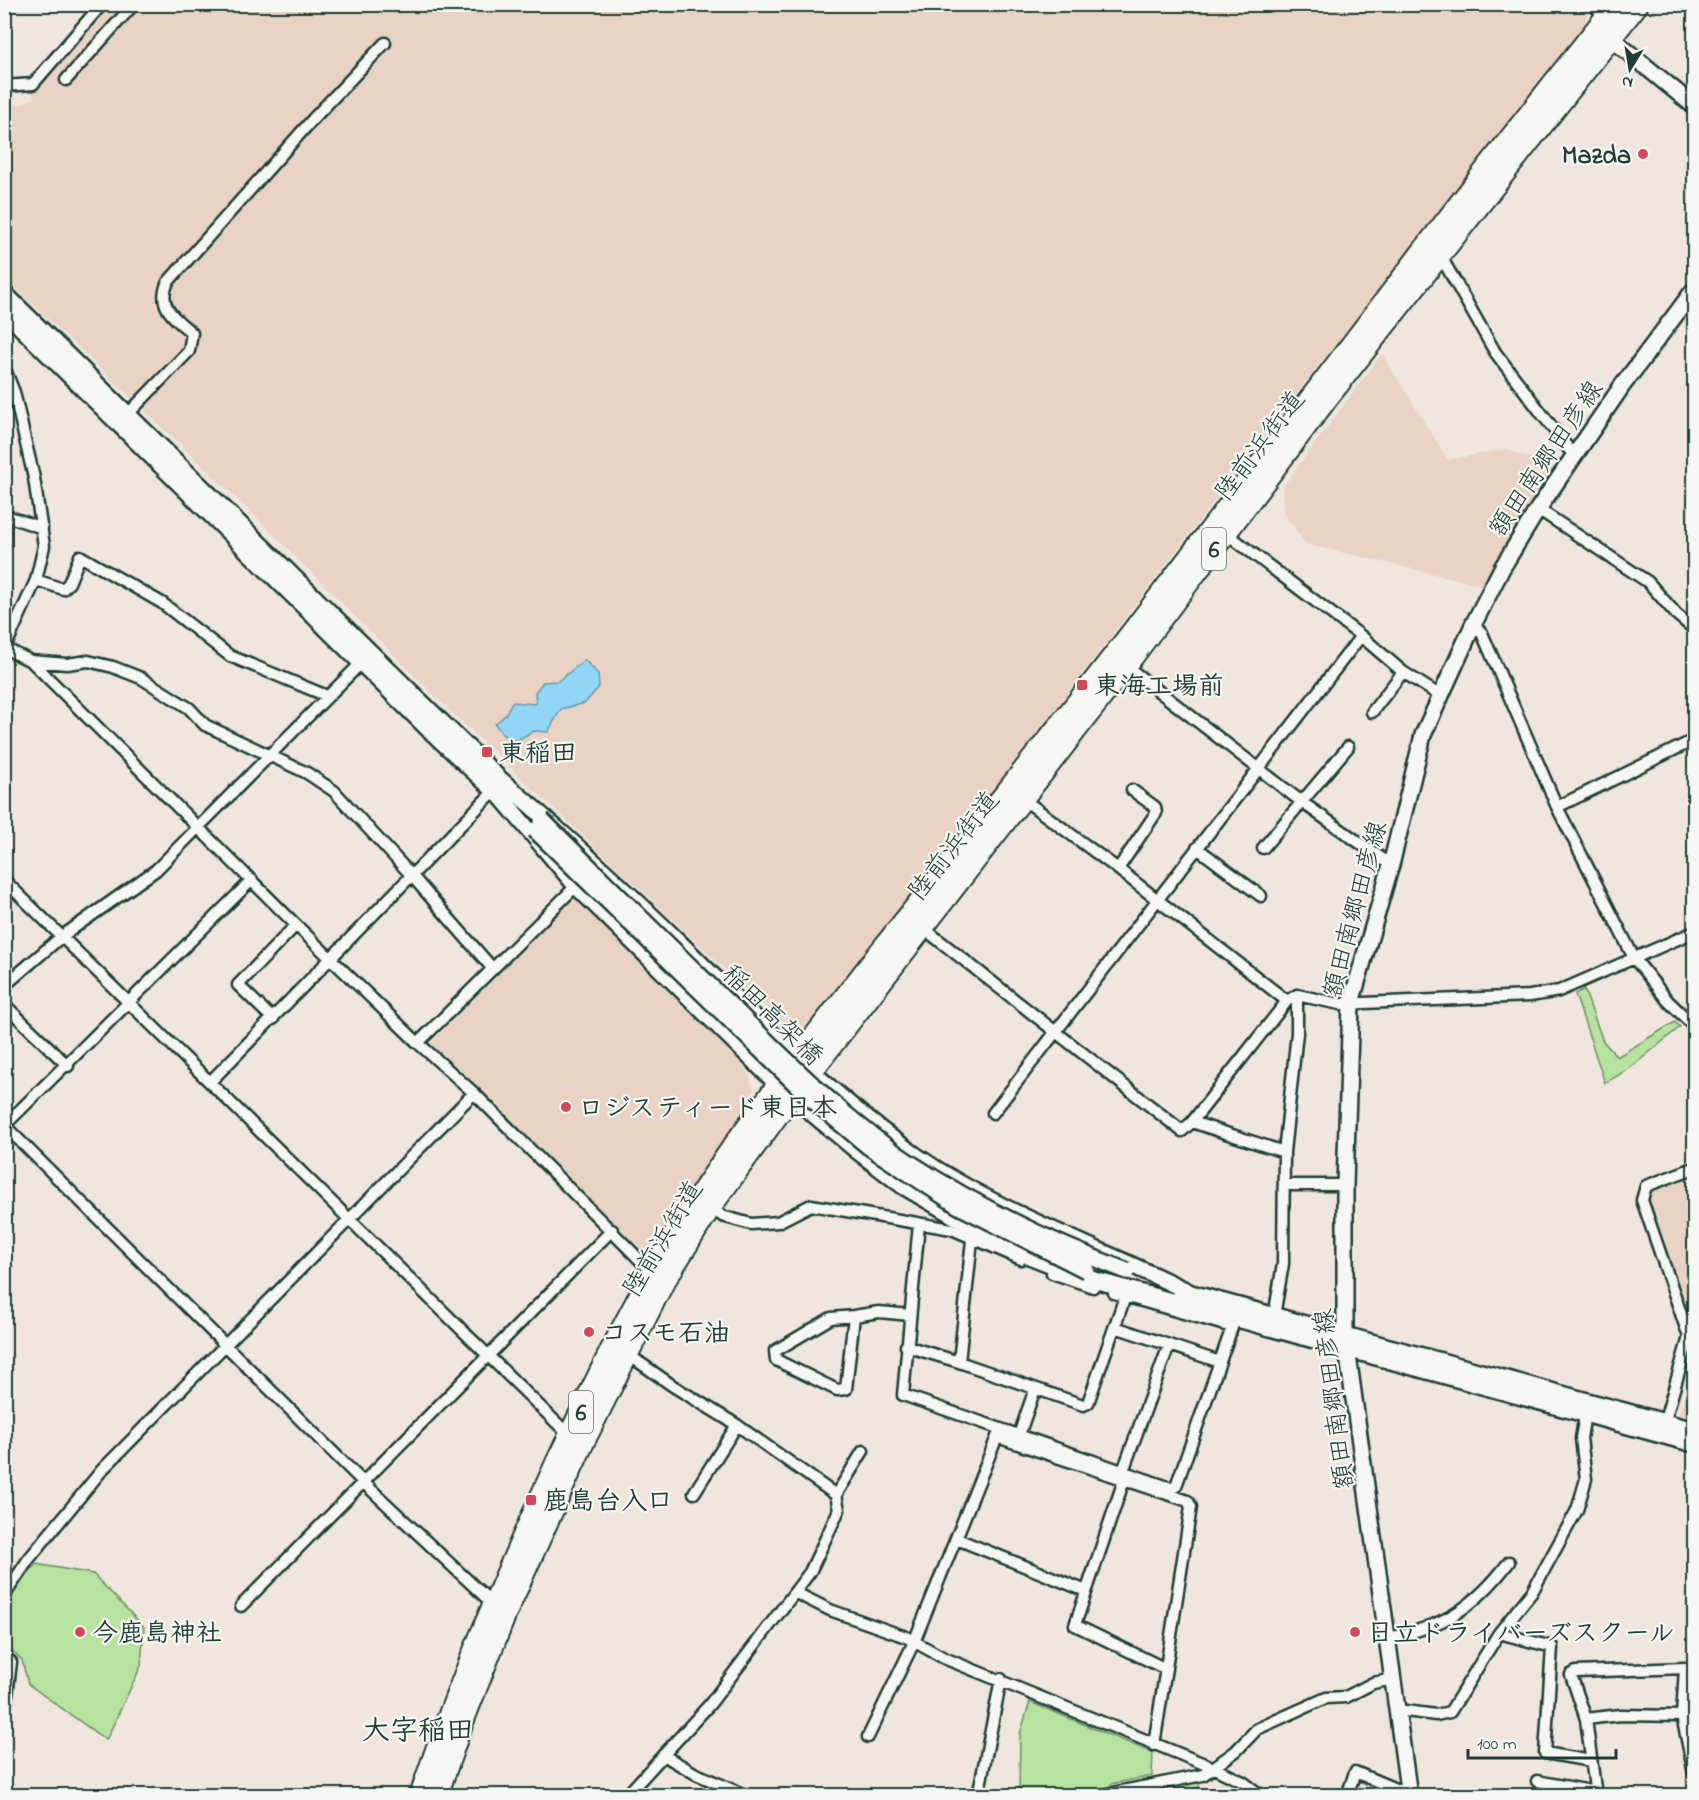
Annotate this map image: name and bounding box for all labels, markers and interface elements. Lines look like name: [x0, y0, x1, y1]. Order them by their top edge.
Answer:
north arrow: [1600, 39, 1660, 99]
text: N: [1620, 69, 1635, 95]
place label: Mazda: [1562, 138, 1631, 176]
marker: Mazda: [1636, 147, 1650, 161]
street label: 額田南郷田彦線: [1481, 374, 1614, 546]
street label: 陸前浜街道: [1207, 383, 1316, 510]
road number: 6: [1202, 528, 1226, 570]
place label: 東海工場前: [1094, 669, 1224, 707]
marker: 東海工場前: [1075, 678, 1089, 692]
place label: 東稲田: [499, 736, 577, 774]
marker: 東稲田: [480, 745, 494, 759]
street label: 陸前浜街道: [900, 784, 1010, 910]
street label: 額田南郷田彦線: [1315, 817, 1399, 1003]
street label: 稲田高架橋: [711, 957, 830, 1076]
place label: ロジスティード東日本: [578, 1091, 837, 1129]
marker: ロジスティード東日本: [559, 1100, 573, 1114]
street label: 陸前浜街道: [615, 1174, 714, 1305]
street label: 額田南郷田彦線: [1306, 1306, 1366, 1491]
place label: コスモ石油: [601, 1316, 730, 1354]
marker: コスモ石油: [582, 1325, 596, 1339]
road number: 6: [569, 1391, 593, 1433]
place label: 鹿島台入口: [543, 1484, 673, 1522]
marker: 鹿島台入口: [524, 1493, 538, 1507]
place label: 今鹿島神社: [92, 1616, 222, 1654]
place label: 日立ドライバーズスクール: [1367, 1616, 1675, 1654]
marker: 今鹿島神社: [73, 1625, 87, 1639]
marker: 日立ドライバーズスクール: [1348, 1625, 1362, 1639]
district label: 大字稲田: [362, 1712, 474, 1753]
scale bar: [1468, 1722, 1616, 1760]
text: 100 m: [1477, 1732, 1517, 1758]

